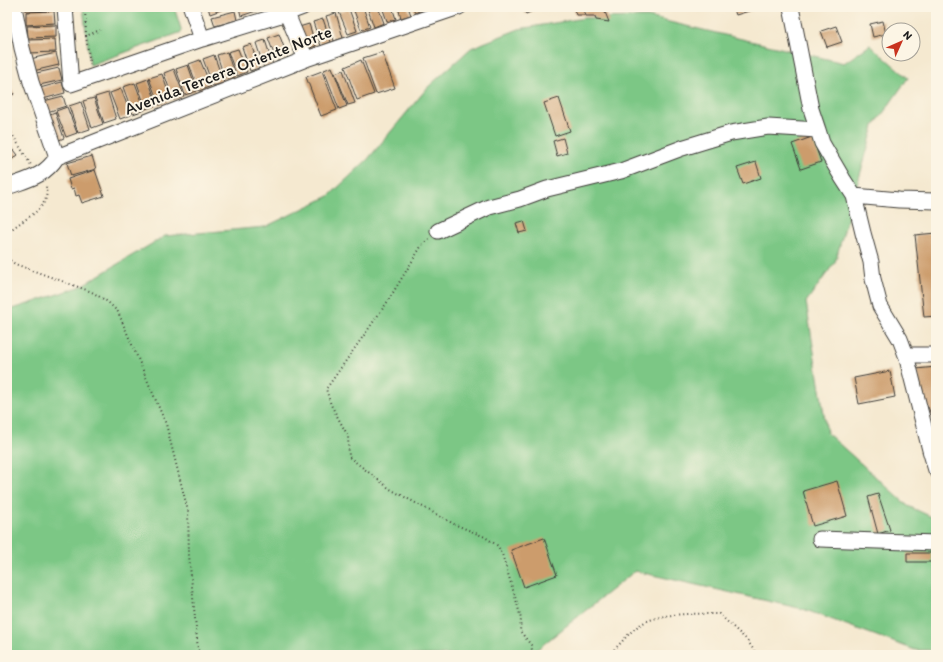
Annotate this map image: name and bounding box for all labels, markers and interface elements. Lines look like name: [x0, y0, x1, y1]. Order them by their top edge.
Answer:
street label: Avenida Tercera Oriente Norte: [122, 21, 334, 119]
north arrow: [881, 22, 921, 62]
text: N: [900, 28, 915, 43]

